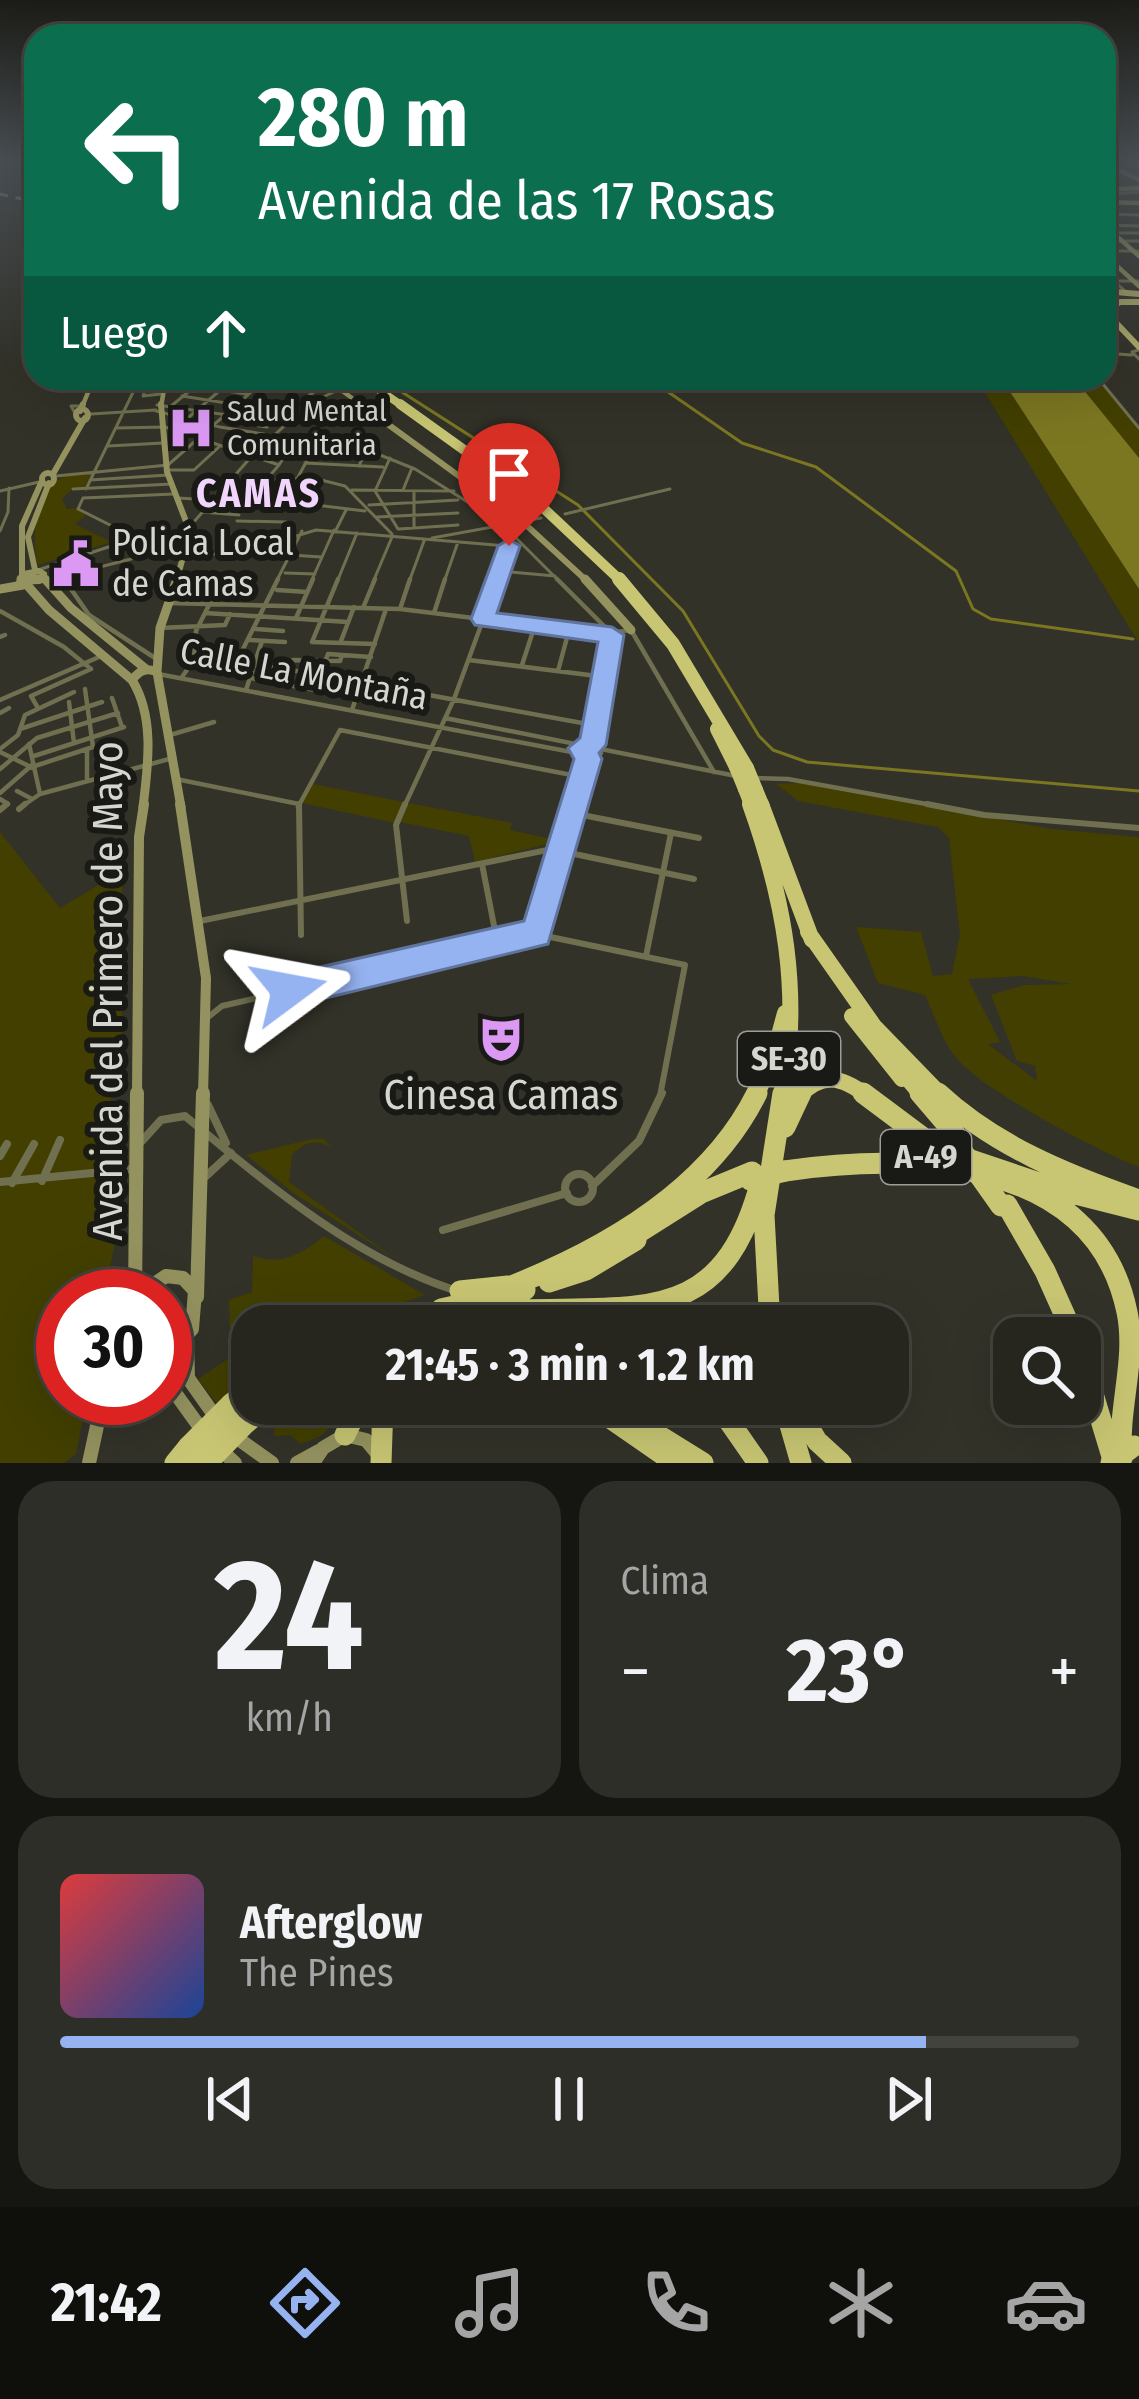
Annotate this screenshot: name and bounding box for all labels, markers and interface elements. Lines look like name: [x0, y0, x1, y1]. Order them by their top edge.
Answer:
text: 280 m: [258, 67, 469, 168]
icon: left: [60, 72, 216, 228]
text: Avenida de las 17 Rosas: [258, 169, 776, 233]
icon: ahead: [193, 300, 259, 366]
text: Luego: [60, 306, 169, 360]
place label: Salud Mental Comunitaria: [227, 393, 387, 463]
hospital icon: Salud Mental Comunitaria: [166, 403, 216, 453]
pin: [458, 423, 560, 546]
icon: arrive: [476, 441, 542, 507]
district label: CAMAS: [196, 471, 322, 517]
place label: Policía Local de Camas: [112, 521, 294, 606]
public building icon: Policía Local de Camas: [51, 539, 101, 589]
street label: Calle La Montaña: [176, 628, 432, 720]
street label: Avenida del Primero de Mayo: [83, 741, 133, 1241]
position arrow: [226, 927, 352, 1053]
theatre icon: Cinesa Camas: [476, 1014, 526, 1064]
road number: SE-30: [738, 1032, 840, 1086]
place label: Cinesa Camas: [384, 1070, 618, 1120]
road number: A-49: [881, 1130, 971, 1184]
speed limit sign: 30: [36, 1269, 192, 1425]
map controls: [993, 1317, 1101, 1425]
button: search: [993, 1317, 1101, 1425]
text: 21:45 · 3 min · 1.2 km: [385, 1338, 755, 1392]
text: 24: [215, 1523, 364, 1710]
text: Clima: [621, 1558, 709, 1604]
text: 23°: [786, 1617, 913, 1725]
text: −: [621, 1632, 650, 1711]
text: +: [1049, 1632, 1079, 1711]
text: km/h: [246, 1695, 333, 1741]
text: Afterglow: [240, 1896, 422, 1950]
text: The Pines: [240, 1950, 394, 1996]
icon: previous: [197, 2066, 263, 2132]
icon: pause: [536, 2066, 602, 2132]
icon: next: [876, 2066, 942, 2132]
icon: directions: [263, 2261, 347, 2345]
icon: music: [448, 2261, 532, 2345]
icon: phone: [634, 2261, 718, 2345]
icon: climate: [819, 2261, 903, 2345]
icon: car: [1004, 2261, 1088, 2345]
text: 21:42: [51, 2271, 162, 2335]

